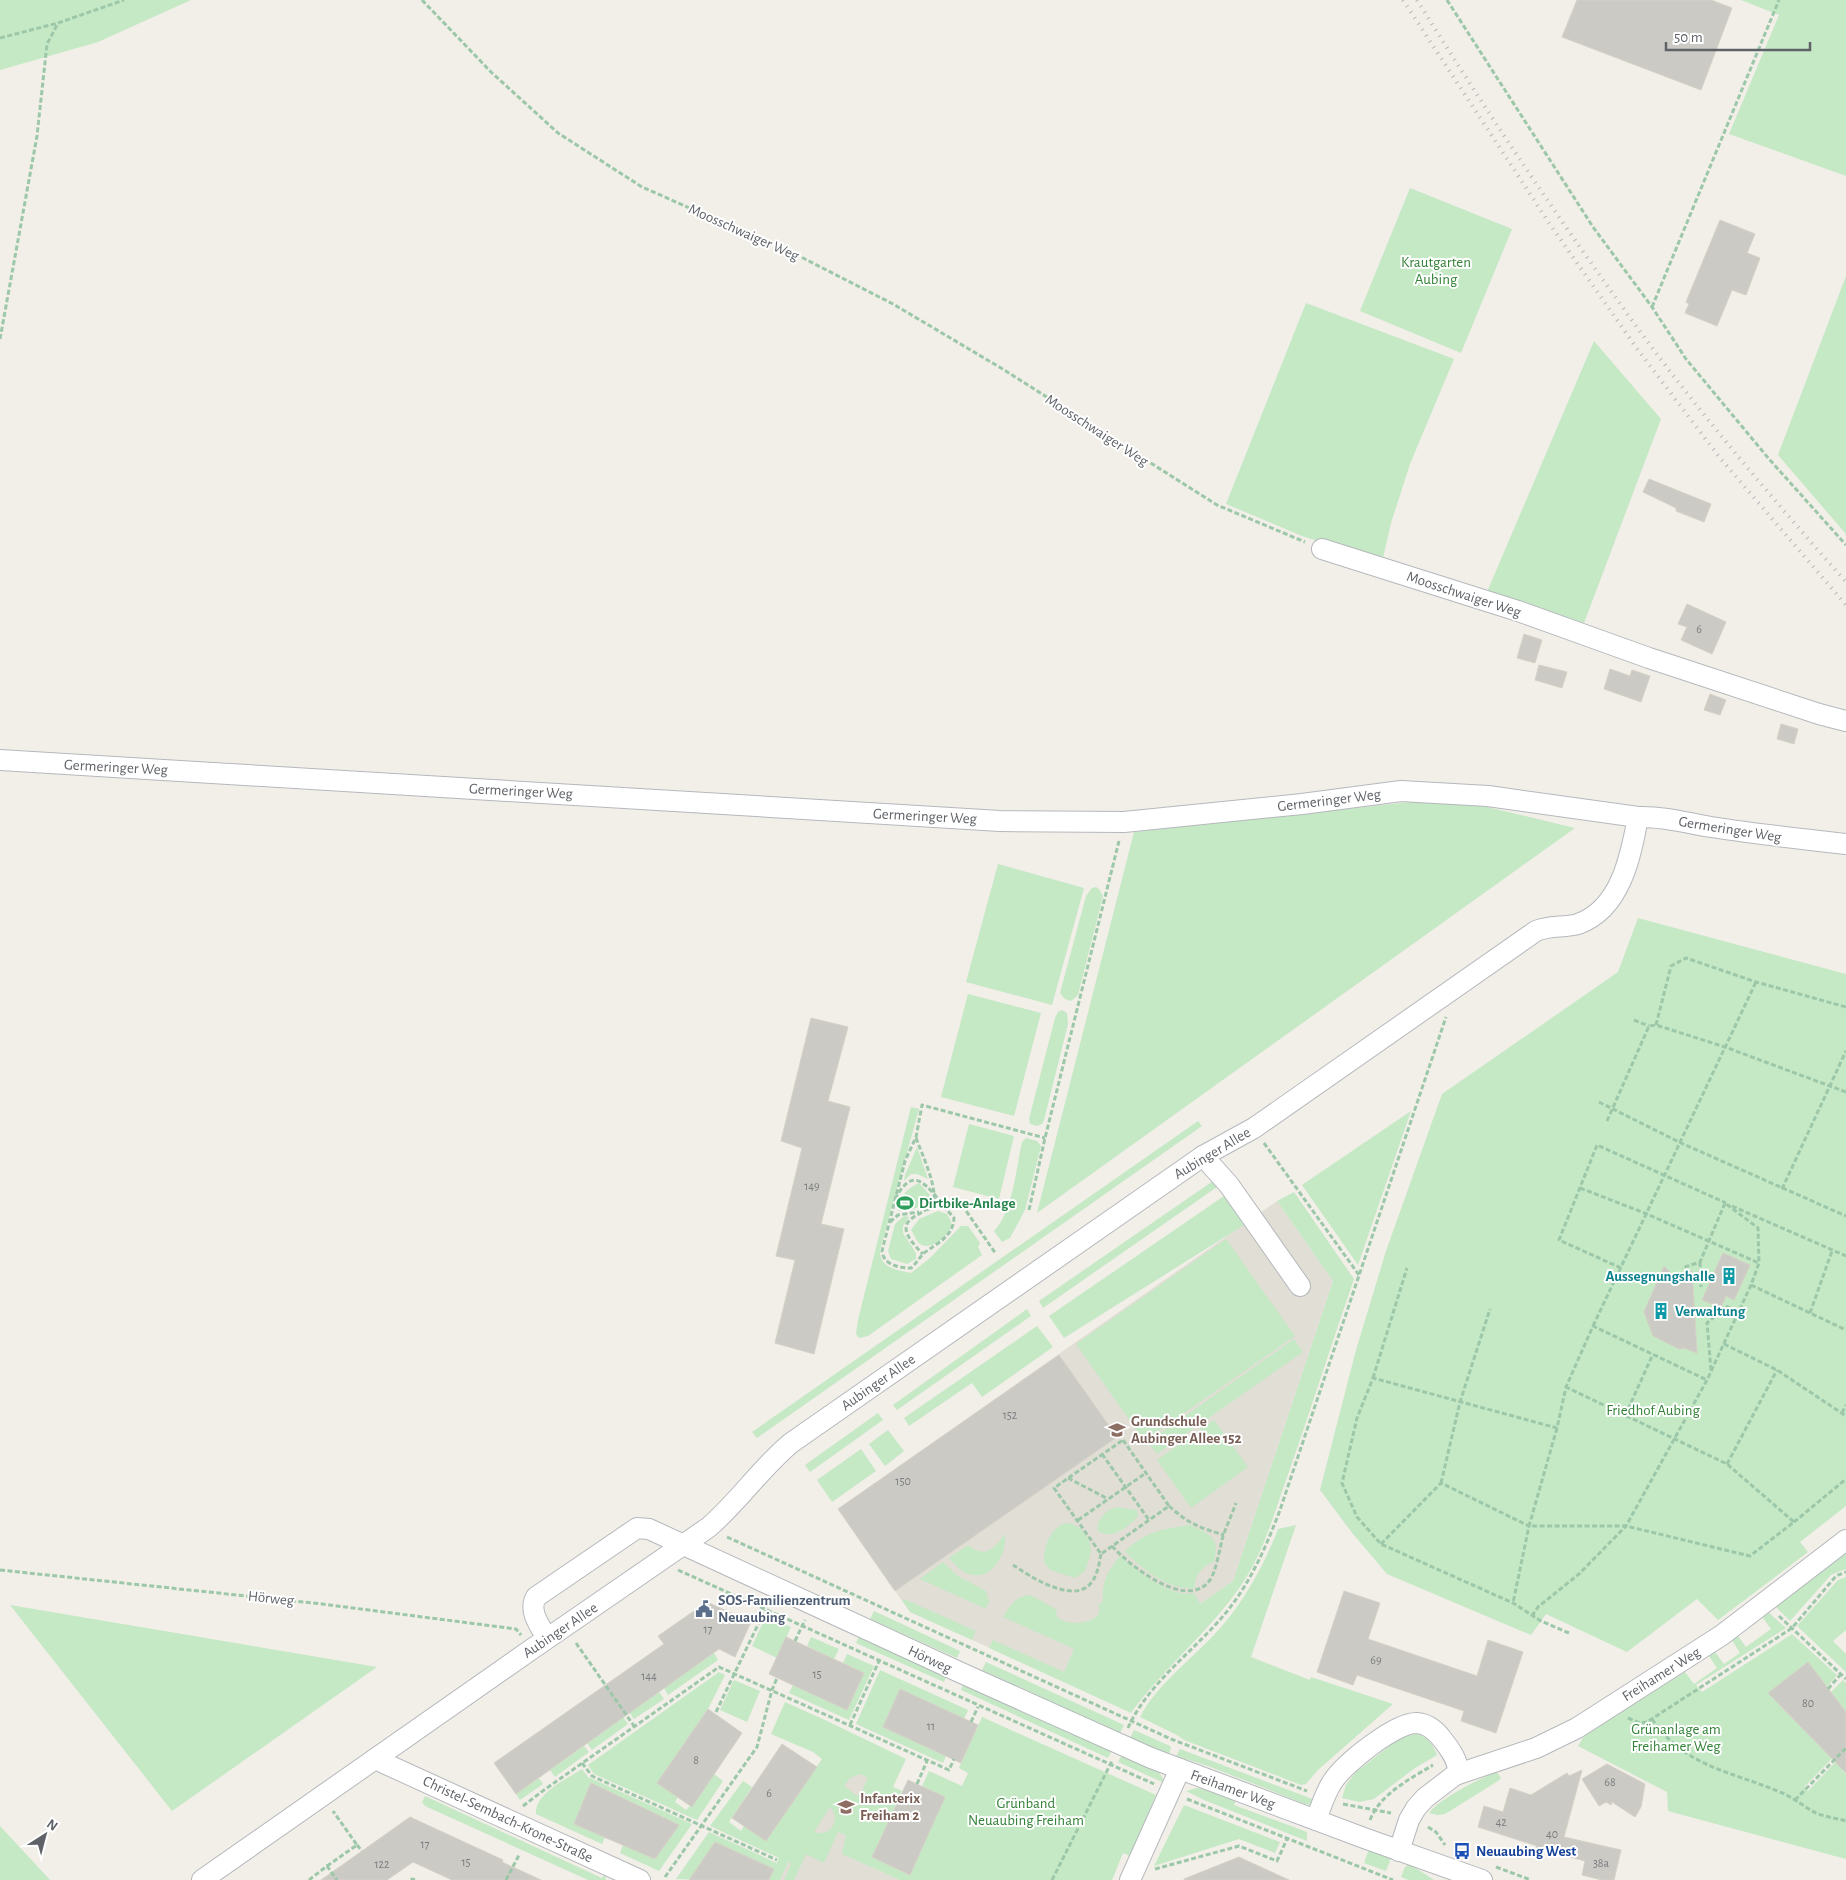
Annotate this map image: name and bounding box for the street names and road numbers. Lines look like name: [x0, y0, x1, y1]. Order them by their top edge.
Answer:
street label: Moosschwaiger Weg: [686, 201, 802, 264]
street label: Moosschwaiger Weg: [1043, 392, 1151, 470]
street label: Moosschwaiger Weg: [1405, 569, 1524, 620]
street label: Germeringer Weg: [64, 757, 169, 778]
street label: Germeringer Weg: [469, 781, 574, 802]
street label: Germeringer Weg: [1277, 787, 1382, 814]
street label: Germeringer Weg: [873, 806, 978, 827]
street label: Germeringer Weg: [1677, 814, 1783, 845]
street label: Aubinger Allee: [1171, 1125, 1253, 1182]
street label: Aubinger Allee: [839, 1351, 918, 1413]
street label: Hörweg: [247, 1589, 295, 1608]
street label: Aubinger Allee: [520, 1600, 600, 1661]
street label: Hörweg: [906, 1643, 955, 1676]
street label: Freihamer Weg: [1620, 1644, 1704, 1704]
street label: Freihamer Weg: [1188, 1767, 1278, 1812]
street label: Christel-Sembach-Krone-Straße: [421, 1773, 595, 1865]

